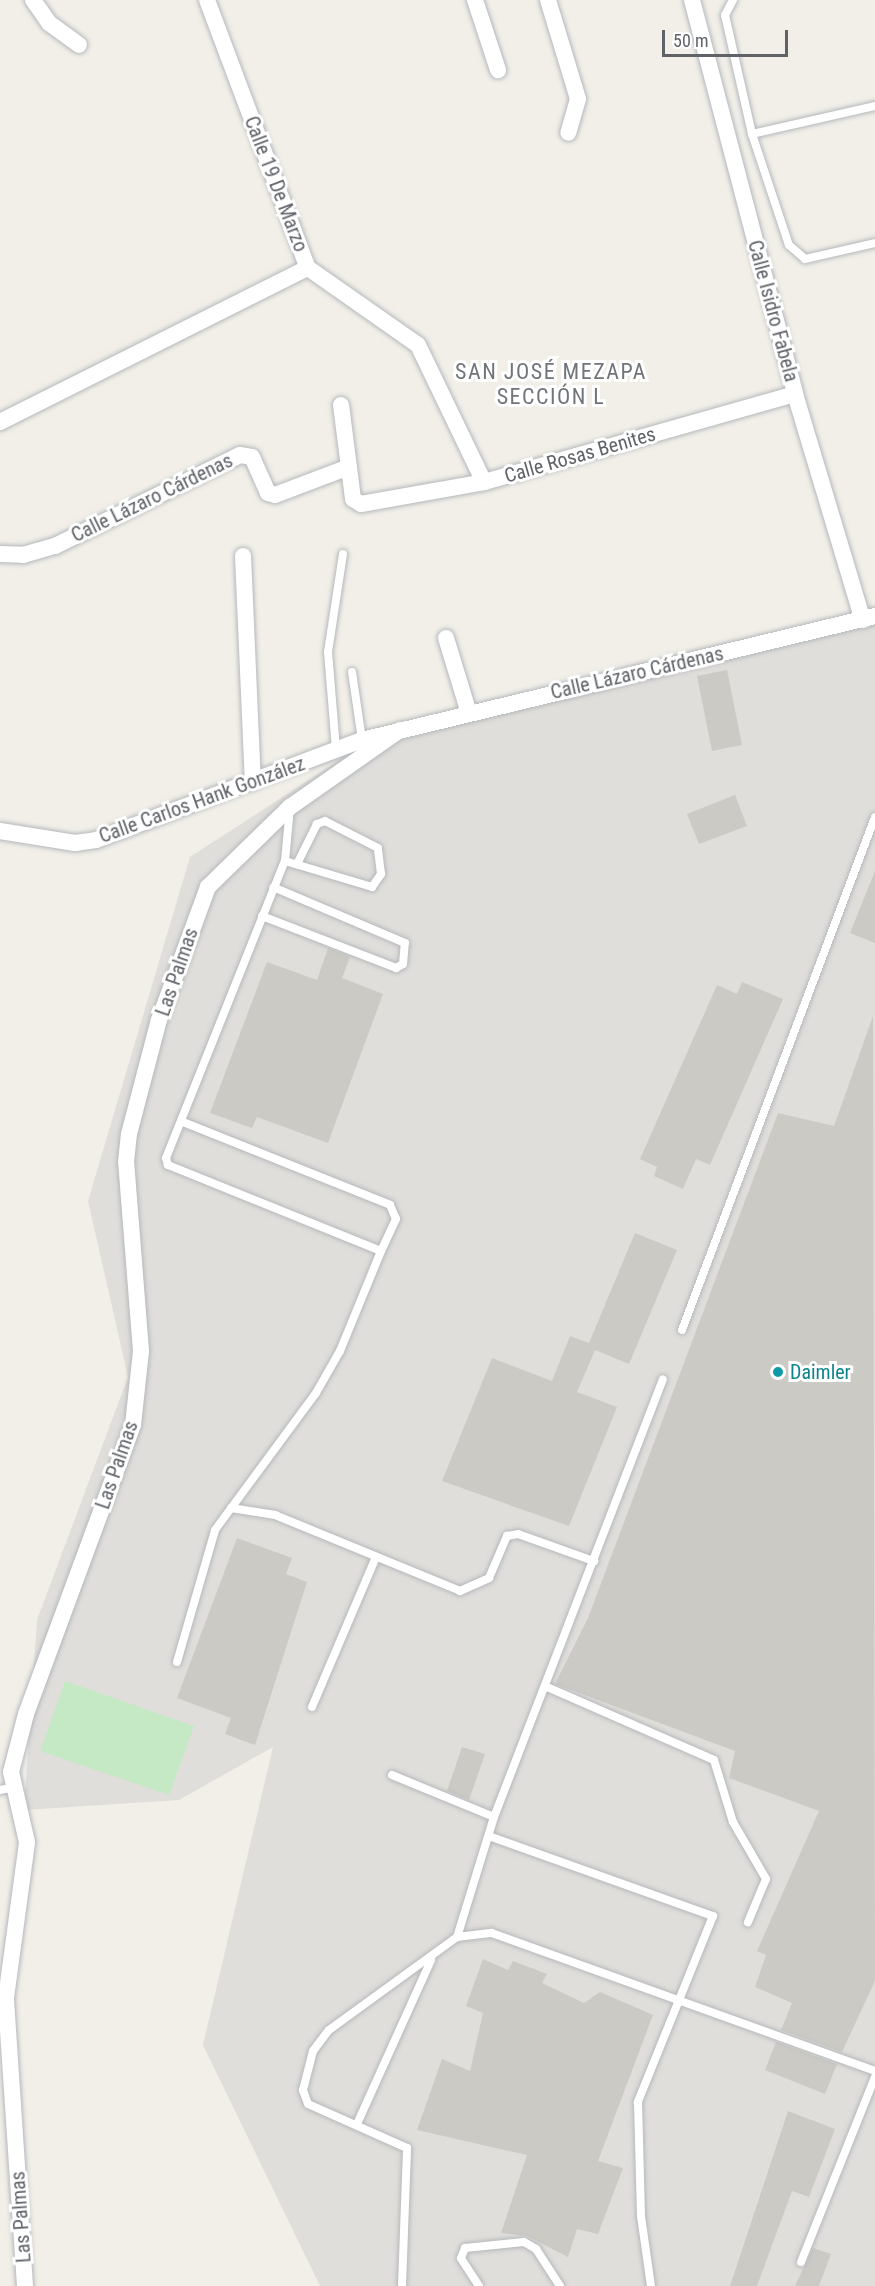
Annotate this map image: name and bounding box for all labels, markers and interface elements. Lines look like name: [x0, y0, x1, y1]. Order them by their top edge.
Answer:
scale bar: [665, 18, 791, 56]
text: 50 m: [673, 30, 708, 51]
street label: Calle 19 De Marzo: [239, 113, 313, 255]
street label: Calle Isidro Fabela: [743, 238, 803, 384]
district label: SAN JOSÉ MEZAPA SECCIÓN L: [455, 358, 647, 410]
street label: Calle Rosas Benites: [502, 422, 658, 488]
street label: Calle Lázaro Cárdenas: [67, 449, 237, 547]
street label: Calle Lázaro Cárdenas: [548, 641, 726, 705]
street label: Calle Carlos Hank González: [96, 752, 308, 848]
street label: Las Palmas: [151, 925, 203, 1019]
place label: Daimler: [790, 1360, 851, 1384]
marker: Daimler: [771, 1365, 785, 1379]
street label: Las Palmas: [91, 1418, 143, 1512]
street label: Las Palmas: [6, 2170, 36, 2264]

